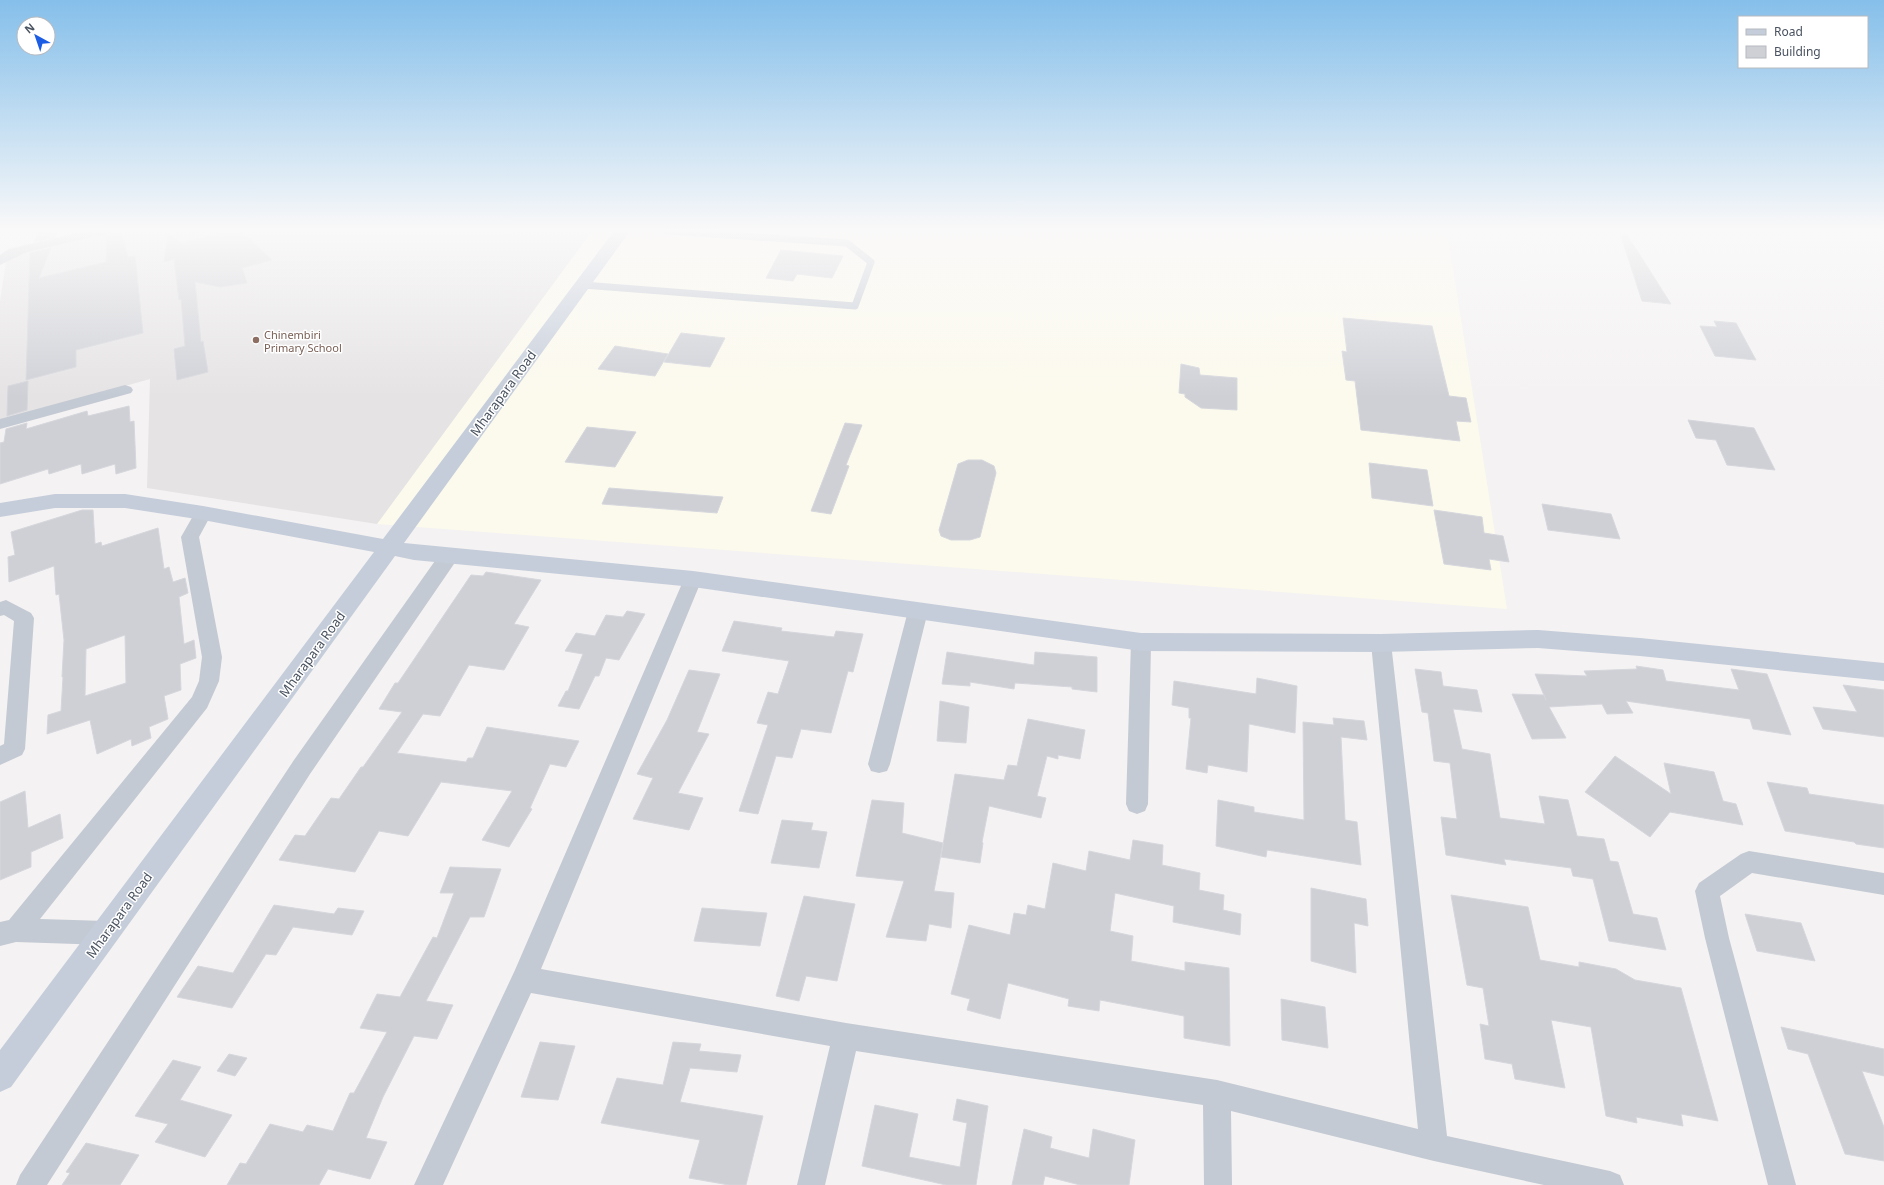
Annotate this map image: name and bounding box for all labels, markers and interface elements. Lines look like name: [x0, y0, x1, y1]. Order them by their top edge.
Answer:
north arrow: [16, 16, 56, 56]
legend: [1738, 16, 1868, 68]
text: N: [21, 19, 38, 37]
text: Road: [1774, 23, 1803, 40]
text: Building: [1774, 43, 1821, 60]
place label: Chinembiri Primary School: [264, 327, 342, 355]
marker: Chinembiri Primary School: [251, 335, 261, 345]
street label: Mharapara Road: [466, 347, 540, 439]
street label: Mharapara Road: [275, 608, 349, 700]
street label: Mharapara Road: [82, 869, 156, 961]

